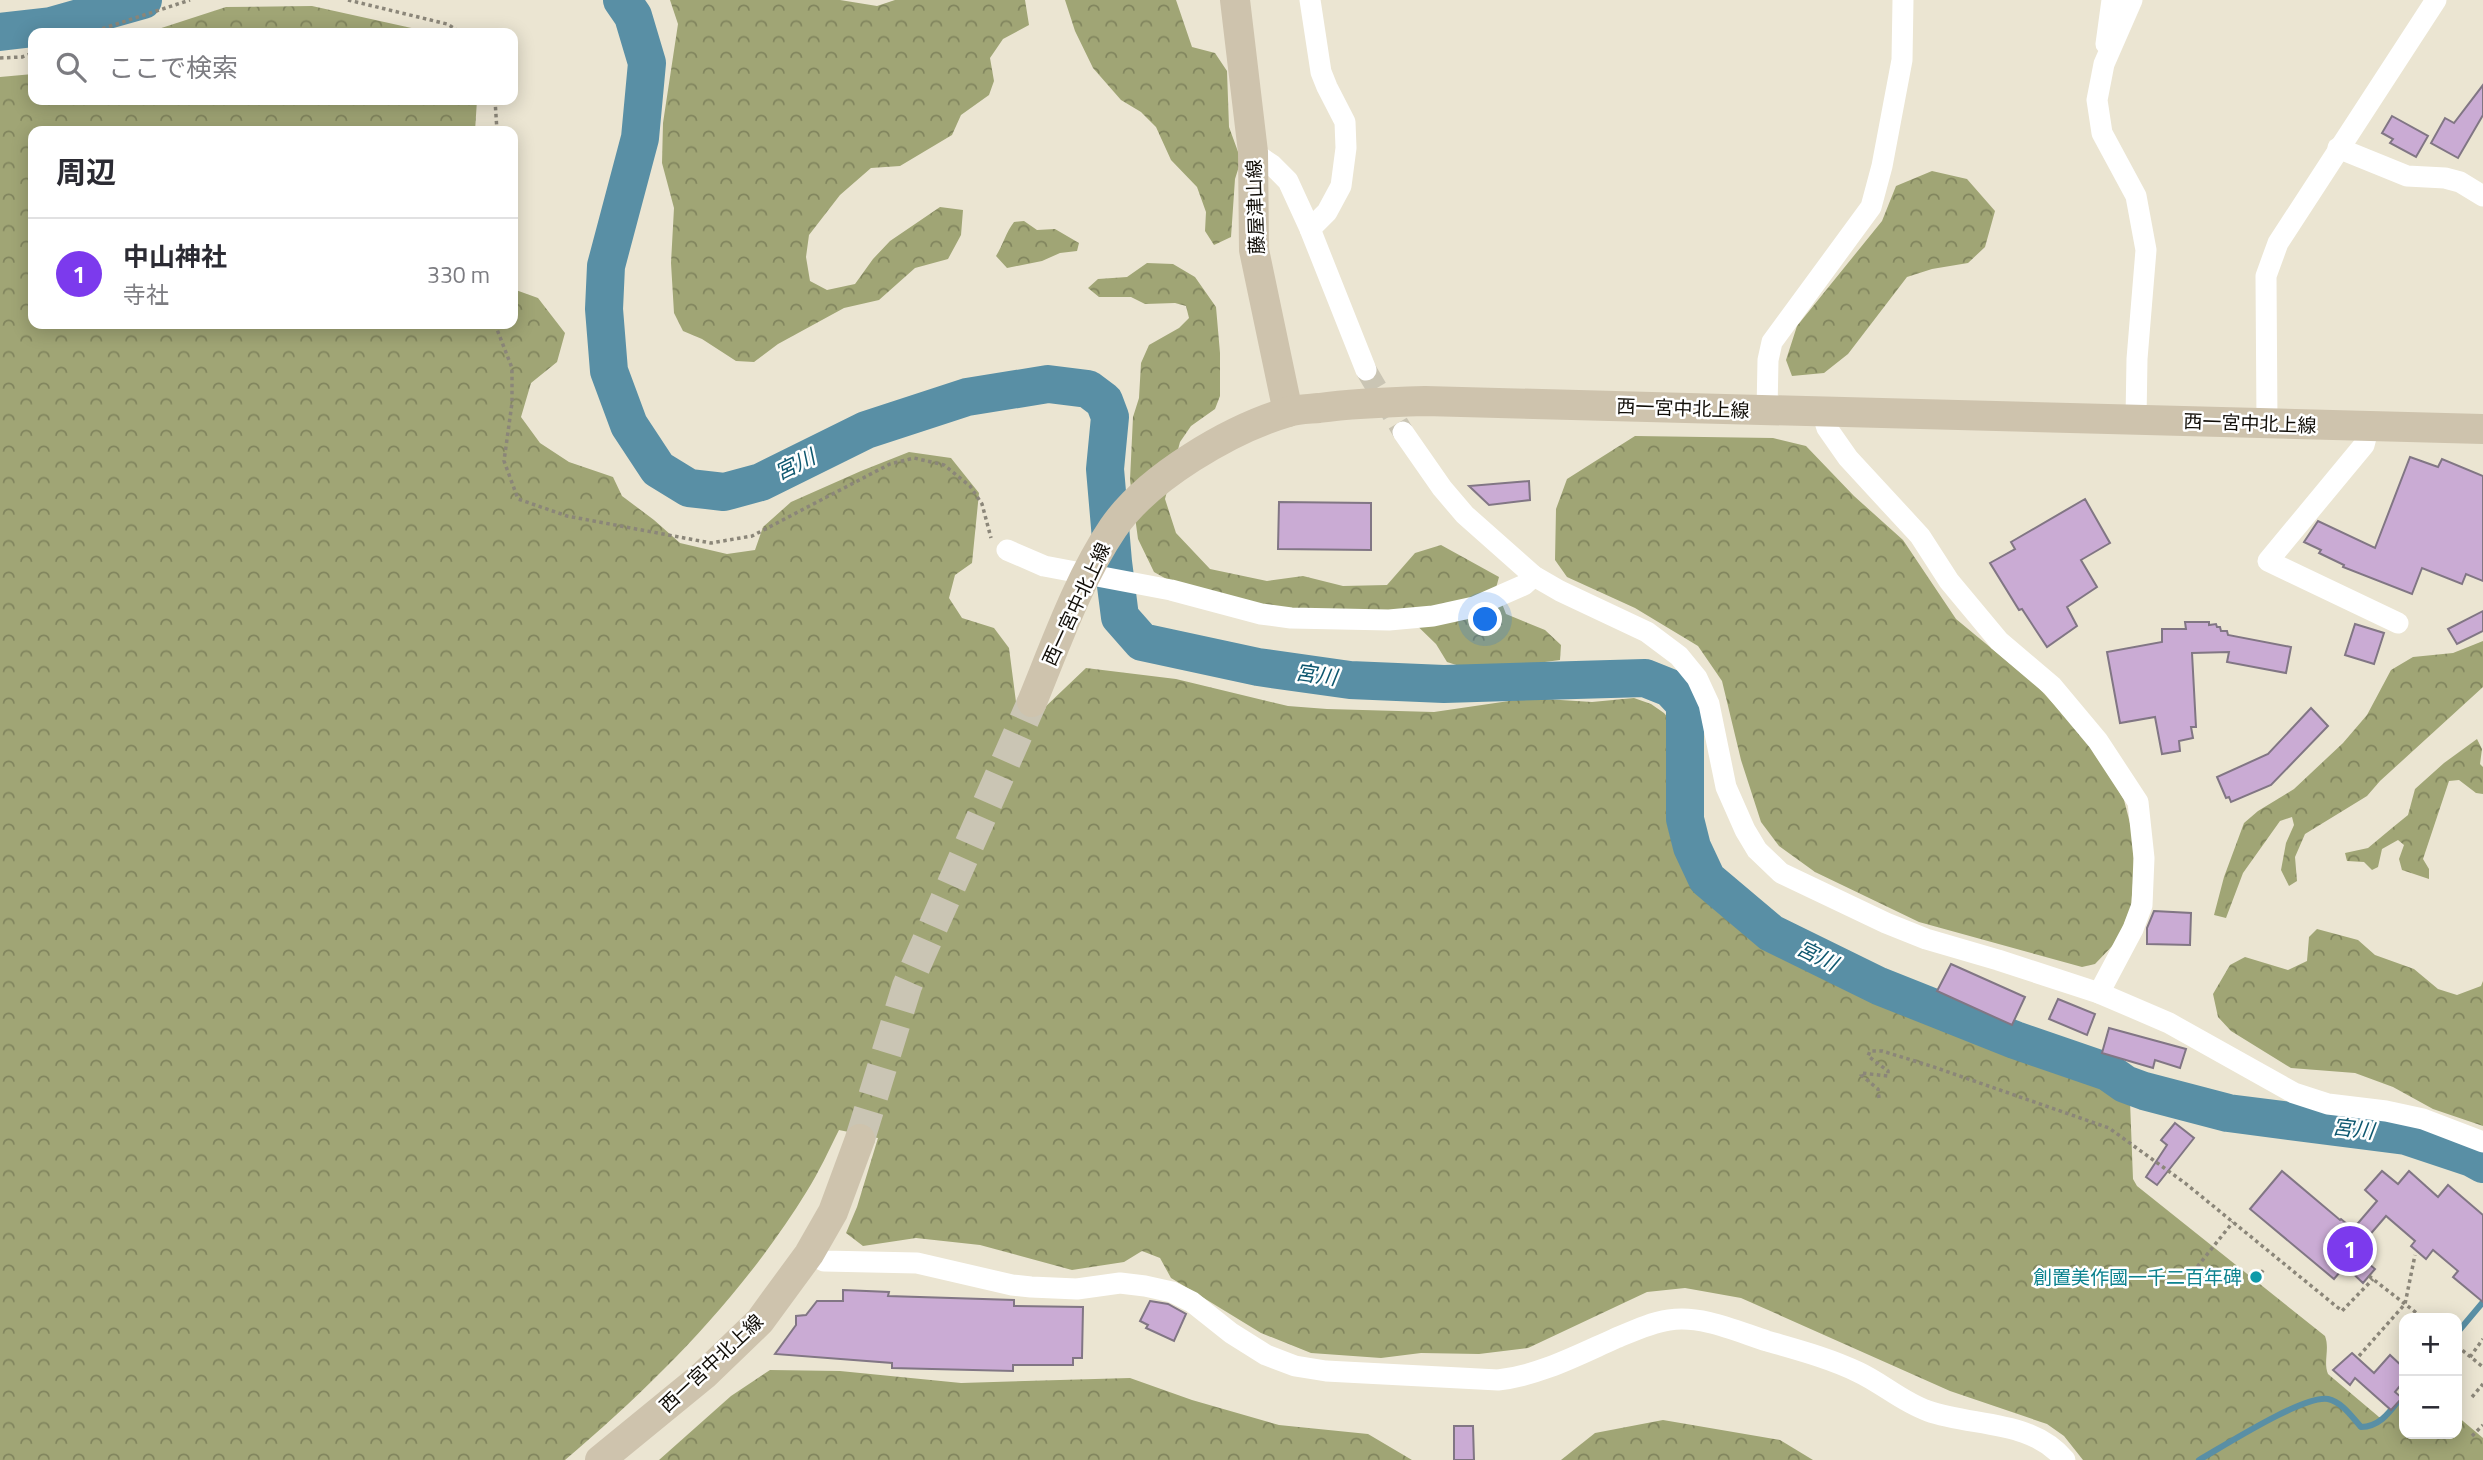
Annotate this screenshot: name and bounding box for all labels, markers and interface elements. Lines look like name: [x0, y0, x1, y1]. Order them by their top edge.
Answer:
search box: [28, 28, 518, 105]
icon: search: [52, 48, 90, 86]
text: ここで検索: [108, 48, 238, 87]
text: 周辺: [56, 149, 116, 195]
street label: 藤屋津山線: [1238, 159, 1271, 255]
text: 中山神社: [123, 237, 227, 276]
text: 1: [73, 257, 85, 292]
text: 330 m: [427, 257, 490, 292]
text: 寺社: [123, 277, 169, 312]
street label: 西一宮中北上線: [1616, 391, 1750, 424]
street label: 西一宮中北上線: [2183, 406, 2317, 439]
water label: 宮川: [769, 440, 822, 488]
street label: 西一宮中北上線: [1034, 537, 1117, 670]
your location: [1468, 602, 1502, 636]
water label: 宮川: [1293, 655, 1341, 693]
water label: 宮川: [1792, 932, 1845, 980]
water label: 宮川: [2330, 1110, 2378, 1147]
pin: 1: [2327, 1223, 2373, 1275]
place label: 創置美作國一千二百年碑: [2033, 1262, 2242, 1291]
marker: 創置美作國一千二百年碑: [2248, 1269, 2264, 1285]
street label: 西一宮中北上線: [652, 1307, 769, 1419]
map controls: [2399, 1313, 2462, 1439]
button: +: [2399, 1313, 2462, 1376]
button: −: [2399, 1376, 2462, 1439]

